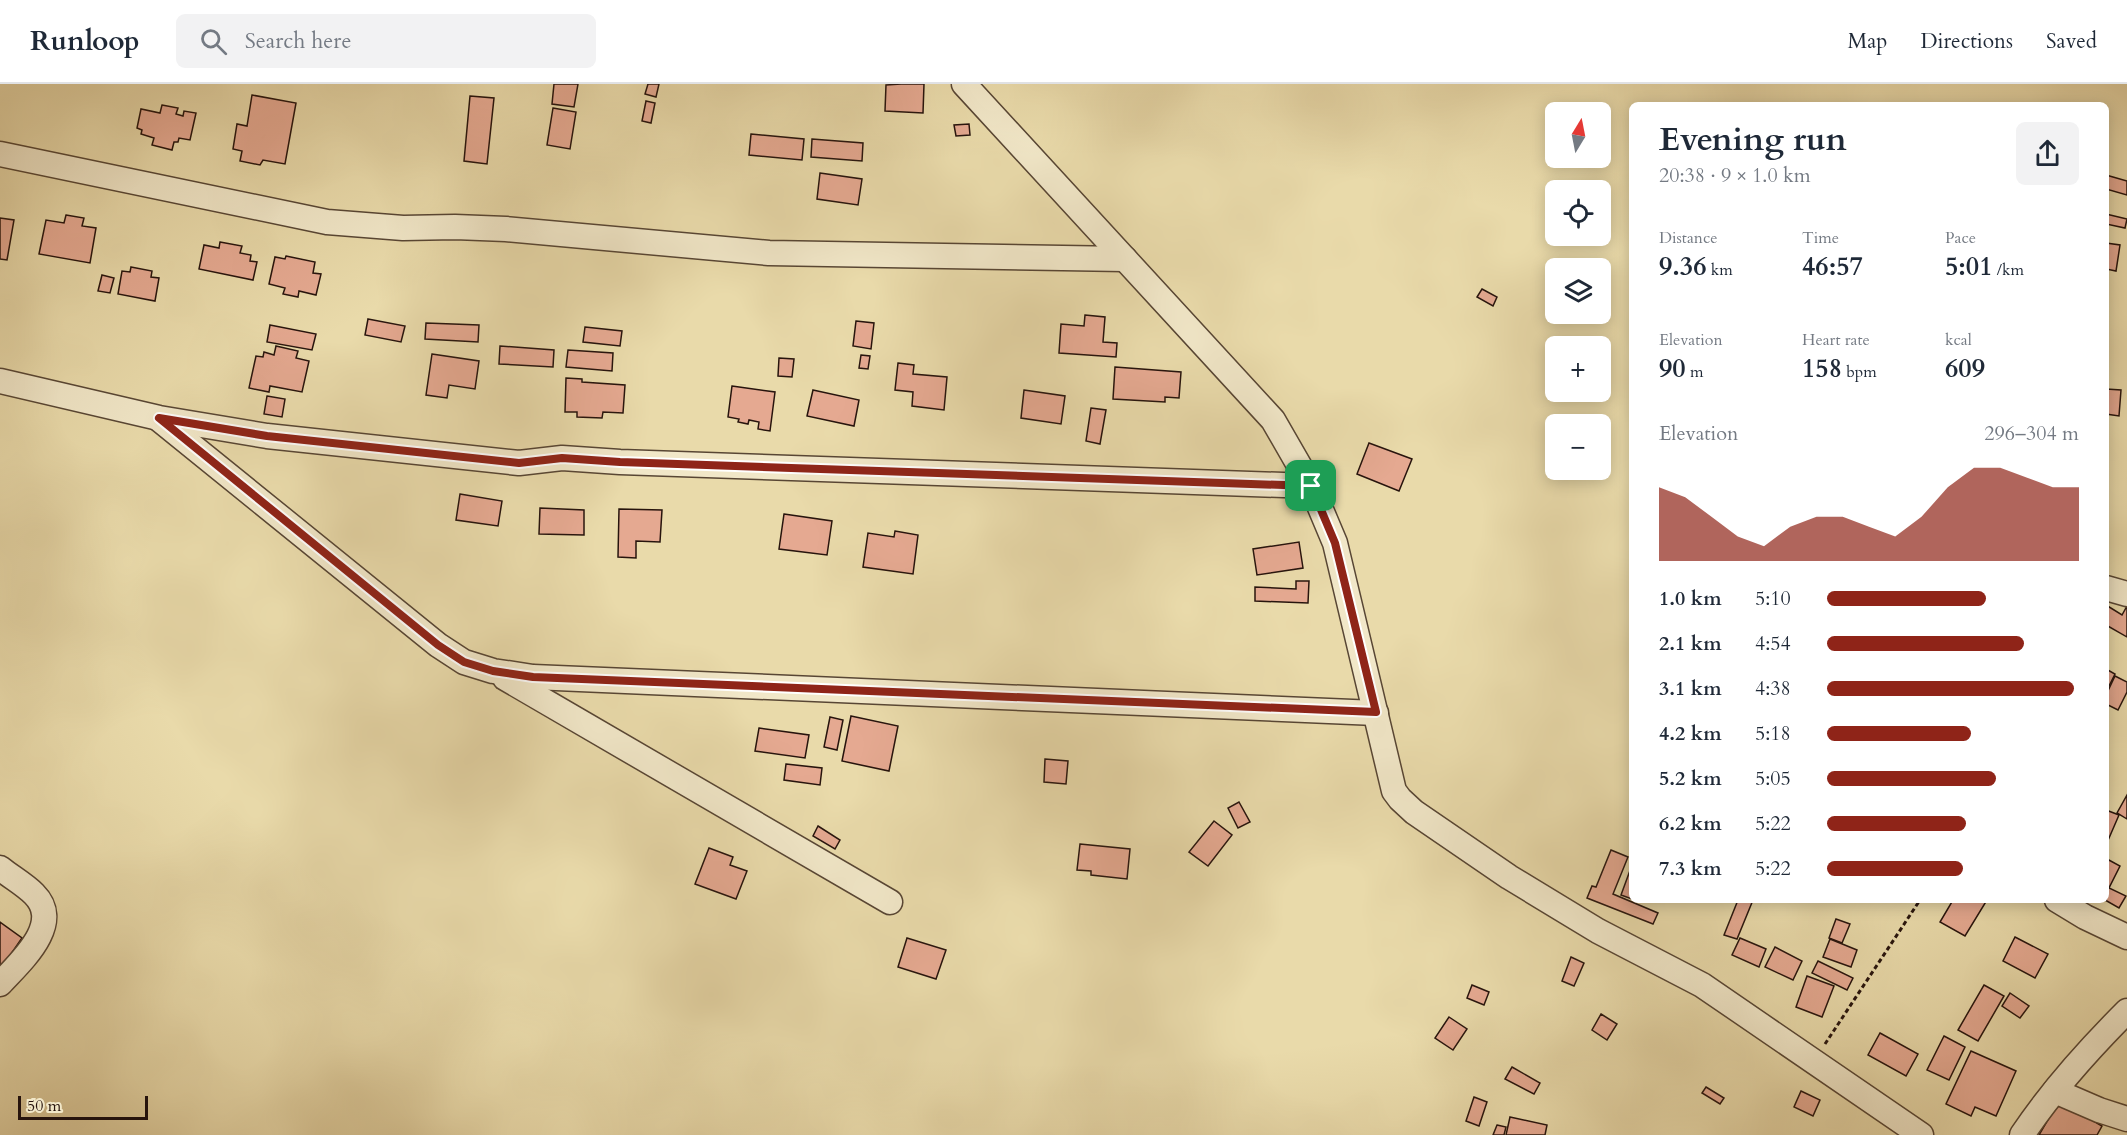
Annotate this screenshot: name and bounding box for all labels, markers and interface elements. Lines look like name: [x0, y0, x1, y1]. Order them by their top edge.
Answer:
search box: [176, 14, 596, 68]
text: Runloop: [30, 22, 140, 60]
icon: search: [197, 25, 230, 58]
text: Search here: [245, 26, 351, 56]
text: Map: [1847, 27, 1887, 56]
text: Directions: [1920, 27, 2013, 56]
text: Saved: [2046, 27, 2097, 56]
north arrow: [1545, 102, 1611, 168]
map controls: [1545, 102, 1611, 480]
text: Evening run: [1659, 117, 1847, 162]
button: share: [2016, 122, 2079, 185]
text: 20:38 · 9 × 1.0 km: [1659, 162, 1811, 189]
button: locate: [1545, 180, 1611, 246]
text: Distance: [1659, 227, 1717, 249]
text: Time: [1802, 227, 1839, 249]
text: Pace: [1945, 227, 1976, 249]
text: 9.36: [1659, 249, 1707, 284]
text: 46:57: [1802, 249, 1863, 284]
text: 5:01: [1945, 249, 1993, 284]
button: layers: [1545, 258, 1611, 324]
text: km: [1707, 259, 1733, 281]
text: /km: [1993, 259, 2024, 281]
text: Elevation: [1659, 329, 1723, 351]
text: Heart rate: [1802, 329, 1870, 351]
text: kcal: [1945, 329, 1972, 351]
button: +: [1545, 336, 1611, 402]
text: 90: [1659, 351, 1686, 386]
text: 158: [1802, 351, 1842, 386]
text: 609: [1945, 351, 1985, 386]
text: m: [1686, 361, 1703, 383]
text: bpm: [1842, 361, 1877, 383]
button: −: [1545, 414, 1611, 480]
text: Elevation: [1659, 420, 1738, 447]
text: 296–304 m: [1984, 420, 2079, 447]
pin: [1285, 460, 1336, 511]
icon: arrive: [1294, 469, 1327, 502]
text: 1.0 km: [1659, 585, 1722, 612]
text: 5:10: [1755, 585, 1791, 612]
text: 2.1 km: [1659, 630, 1722, 657]
text: 4:54: [1755, 630, 1791, 657]
text: 3.1 km: [1659, 675, 1722, 702]
text: 4:38: [1755, 675, 1791, 702]
text: 4.2 km: [1659, 720, 1722, 747]
text: 5:18: [1755, 720, 1791, 747]
text: 5.2 km: [1659, 765, 1722, 792]
text: 5:05: [1755, 765, 1791, 792]
text: 6.2 km: [1659, 810, 1722, 837]
text: 5:22: [1755, 810, 1791, 837]
text: 7.3 km: [1659, 855, 1722, 882]
text: 5:22: [1755, 855, 1791, 882]
scale bar: [18, 1093, 148, 1120]
text: 50 m: [27, 1095, 61, 1117]

